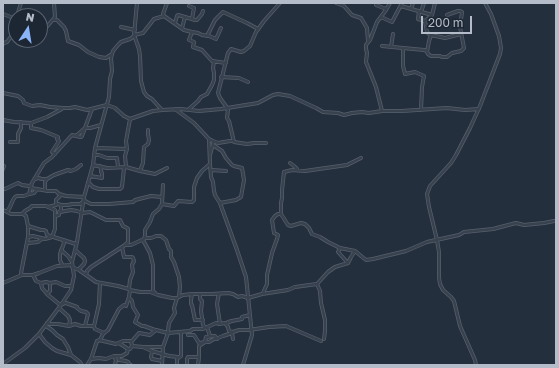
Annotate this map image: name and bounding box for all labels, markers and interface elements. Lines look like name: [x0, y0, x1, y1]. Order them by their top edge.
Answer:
north arrow: [8, 8, 48, 48]
scale bar: [423, 8, 474, 34]
text: N: [25, 10, 36, 24]
text: 200 m: [428, 15, 463, 30]

